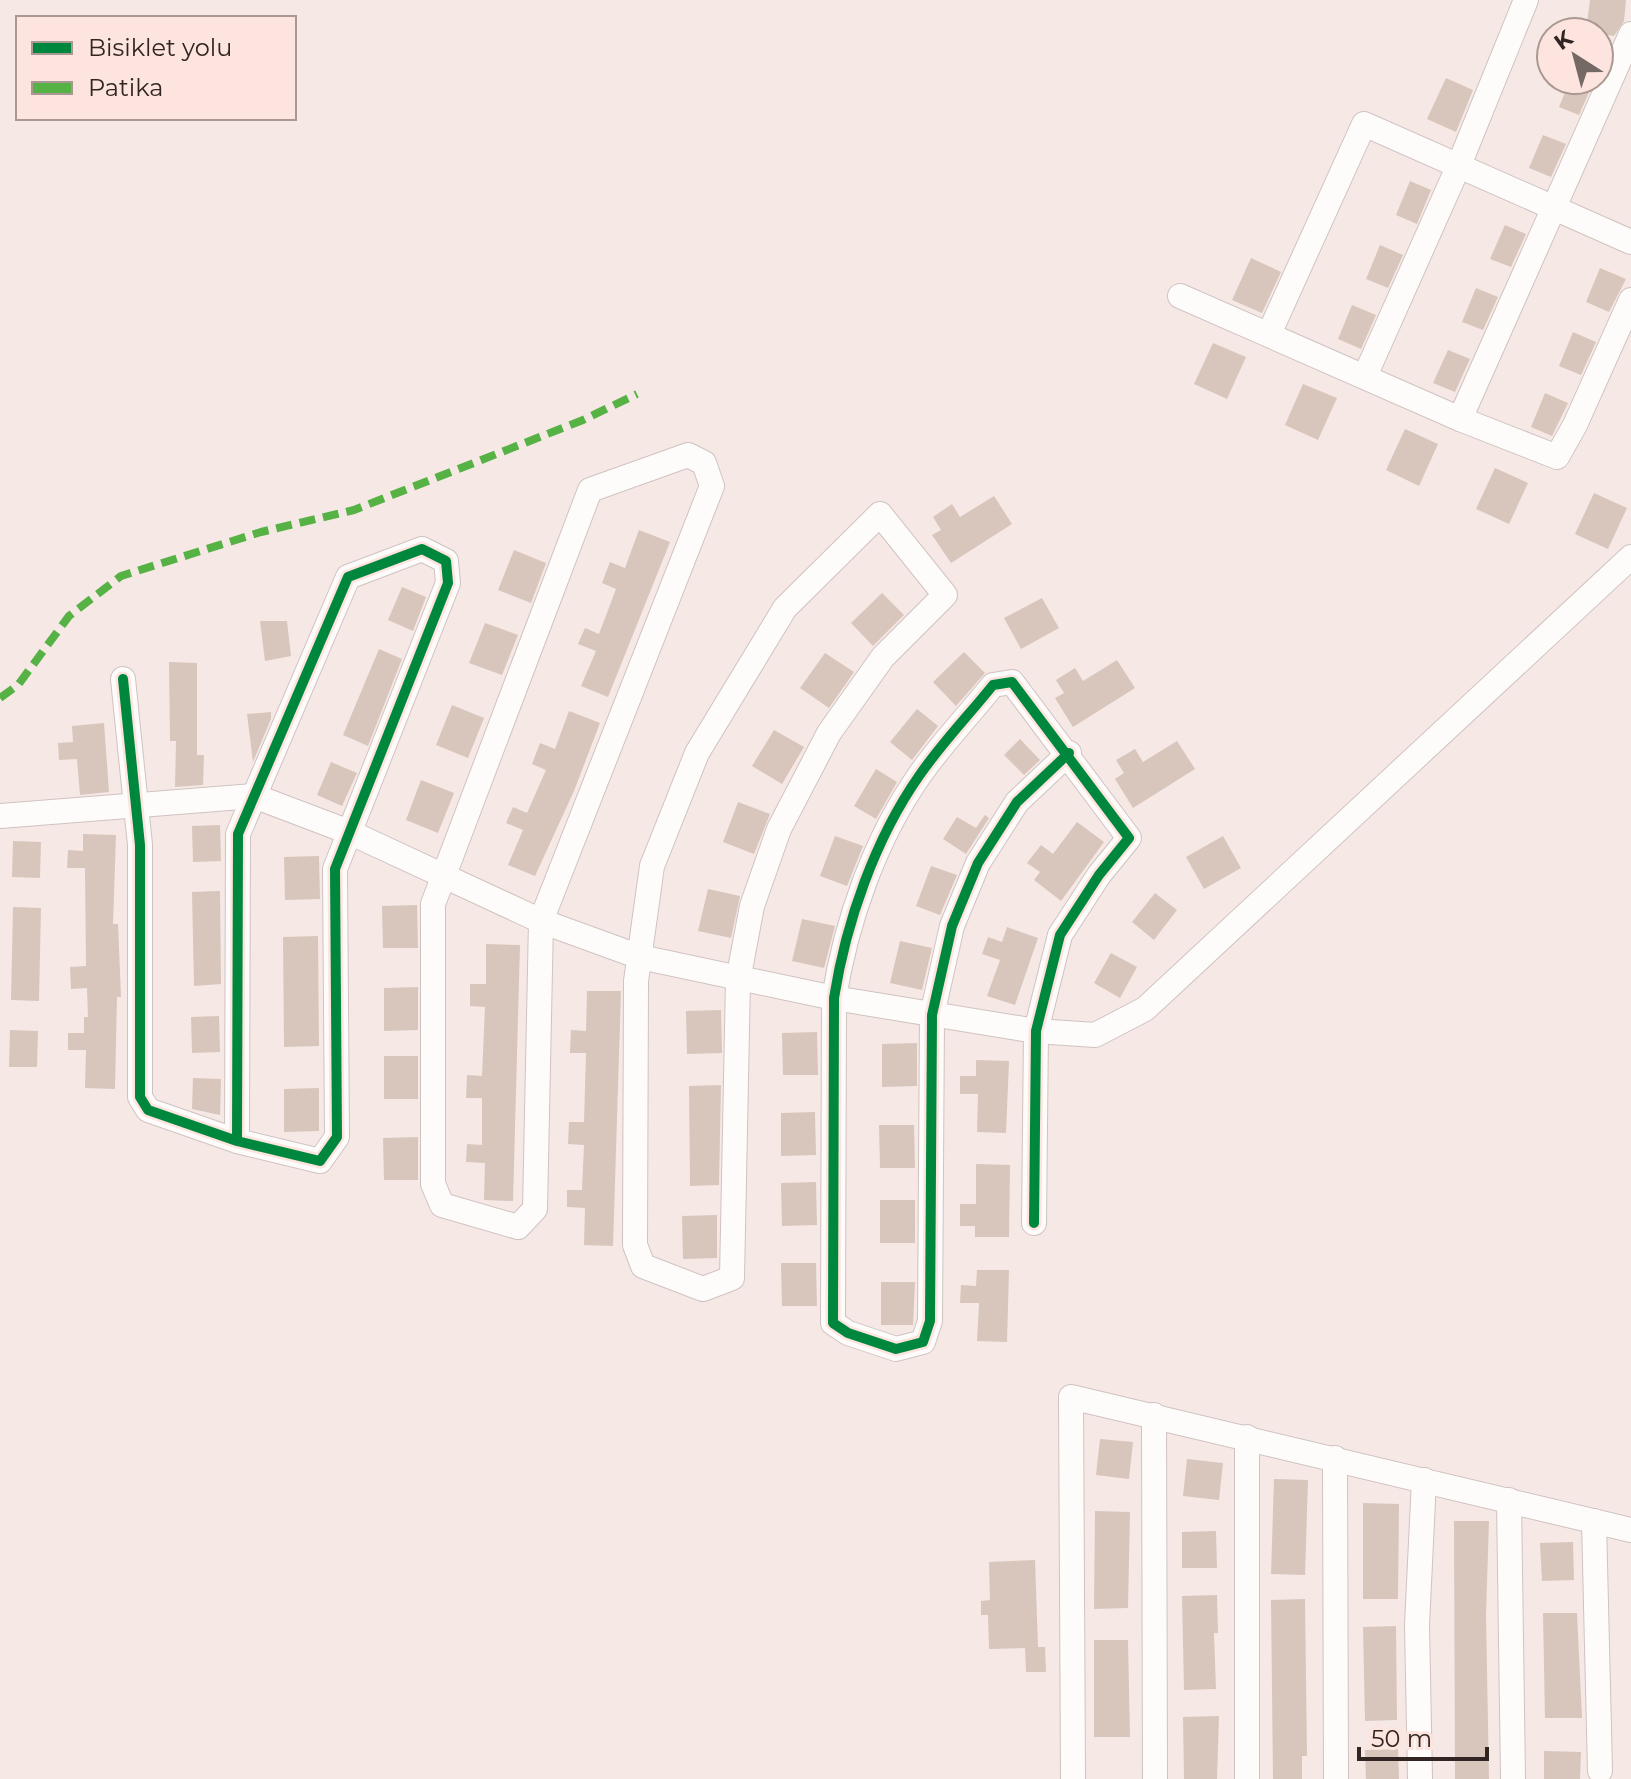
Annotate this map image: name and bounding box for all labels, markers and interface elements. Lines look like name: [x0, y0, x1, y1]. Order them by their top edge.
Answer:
legend: [16, 16, 296, 120]
north arrow: [1535, 16, 1615, 96]
text: K: [1549, 24, 1579, 56]
text: Bisiklet yolu: [88, 33, 232, 62]
text: Patika: [88, 73, 164, 102]
scale bar: [1359, 1711, 1487, 1761]
text: 50 m: [1371, 1724, 1432, 1753]

